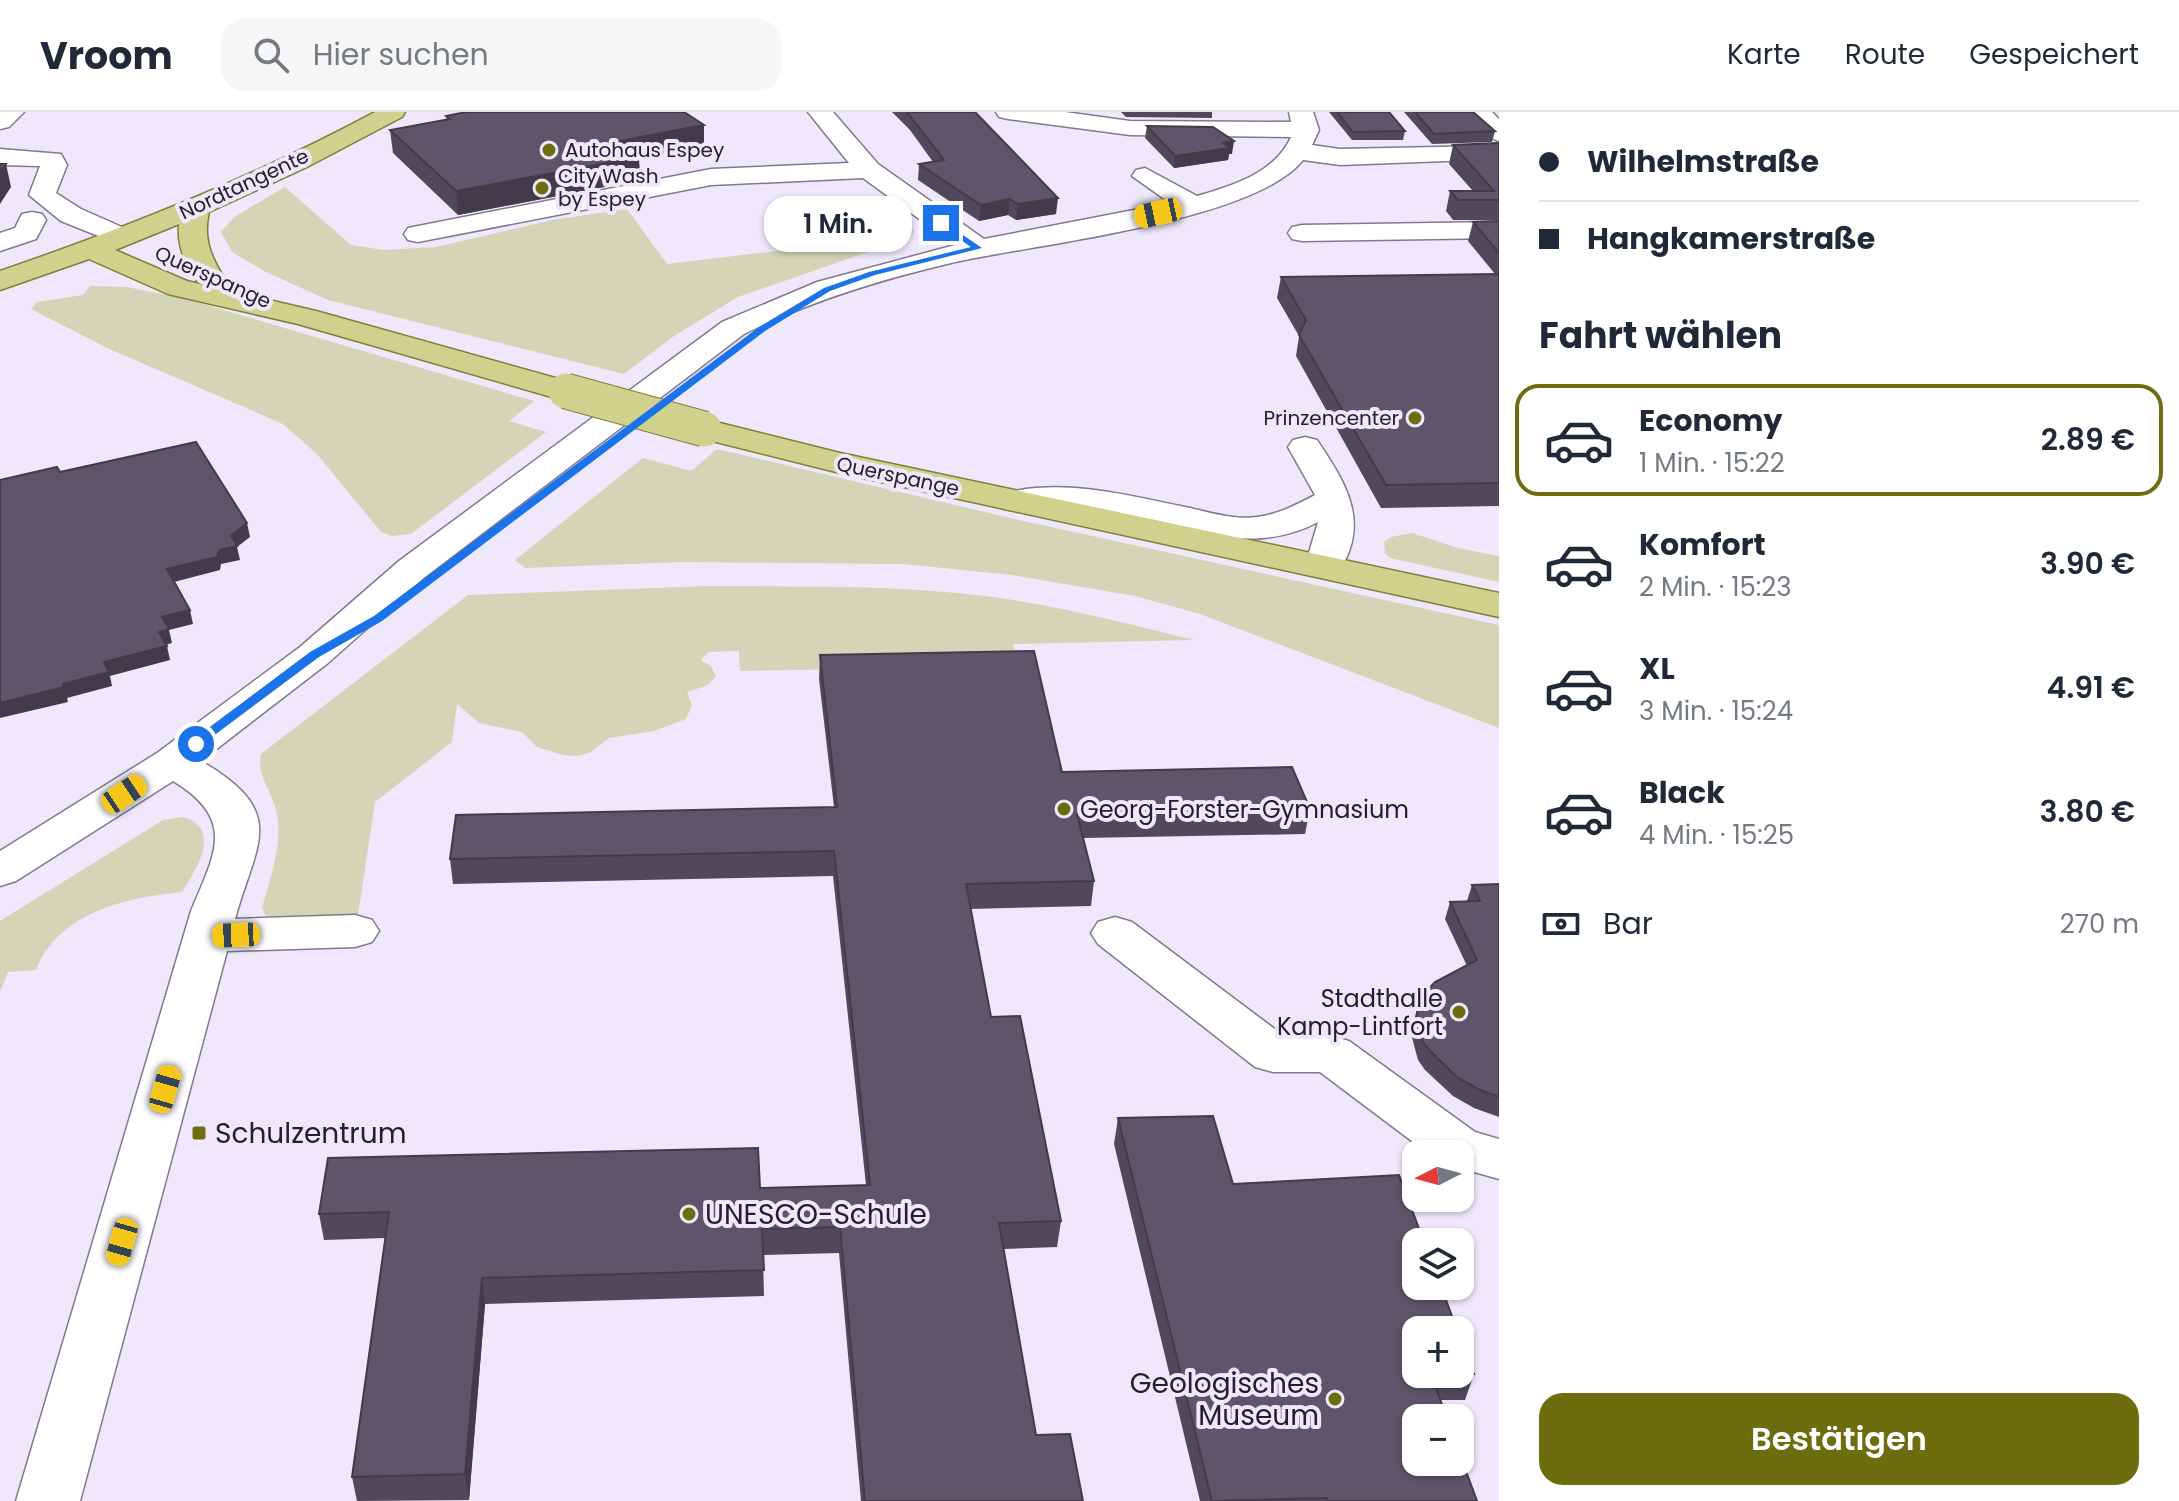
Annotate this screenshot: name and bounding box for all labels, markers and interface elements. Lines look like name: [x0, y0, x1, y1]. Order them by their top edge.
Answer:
search box: [221, 19, 781, 91]
text: Vroom: [40, 29, 173, 82]
icon: search: [249, 33, 293, 77]
text: Hier suchen: [313, 33, 489, 76]
text: Karte: [1727, 35, 1801, 74]
text: Route: [1845, 35, 1925, 74]
text: Gespeichert: [1969, 35, 2139, 74]
place label: Autohaus Espey: [565, 136, 724, 164]
text: Wilhelmstraße: [1587, 140, 1819, 183]
marker: Autohaus Espey: [540, 141, 558, 159]
street label: Nordtangente: [175, 142, 313, 226]
place label: City Wash by Espey: [558, 162, 659, 213]
marker: City Wash by Espey: [533, 179, 551, 197]
callout: 1 Min.: [765, 195, 913, 251]
car: [1132, 196, 1184, 230]
route end: [923, 205, 959, 241]
text: 1 Min.: [803, 206, 873, 242]
text: Hangkamerstraße: [1587, 217, 1875, 260]
street label: Querspange: [150, 239, 276, 315]
text: Fahrt wählen: [1539, 310, 1782, 361]
text: Economy: [1639, 399, 1783, 442]
place label: Prinzencenter: [1263, 404, 1399, 432]
icon: car: [1543, 404, 1615, 476]
marker: Prinzencenter: [1406, 409, 1424, 427]
text: 2.89 €: [2041, 418, 2135, 461]
text: 1 Min. · 15:22: [1639, 445, 1785, 481]
street label: Querspange: [834, 449, 962, 503]
text: Komfort: [1639, 523, 1766, 566]
icon: car: [1543, 528, 1615, 600]
text: 3.90 €: [2040, 542, 2135, 585]
text: 2 Min. · 15:23: [1639, 569, 1792, 605]
text: XL: [1639, 647, 1675, 690]
icon: car: [1543, 652, 1615, 724]
text: 4.91 €: [2047, 666, 2135, 709]
text: 3 Min. · 15:24: [1639, 693, 1793, 729]
route start: [178, 726, 214, 762]
car: [97, 771, 151, 817]
text: Black: [1639, 771, 1725, 814]
icon: car: [1543, 776, 1615, 848]
text: 3.80 €: [2039, 790, 2135, 833]
place label: Georg-Forster-Gymnasium: [1080, 793, 1409, 826]
marker: Georg-Forster-Gymnasium: [1055, 800, 1073, 818]
text: 4 Min. · 15:25: [1639, 817, 1794, 853]
icon: cash: [1539, 902, 1583, 946]
text: Bar: [1603, 902, 1653, 945]
text: 270 m: [2060, 906, 2139, 942]
car: [212, 922, 260, 948]
place label: Stadthalle Kamp-Lintfort: [1277, 982, 1443, 1043]
marker: Stadthalle Kamp-Lintfort: [1450, 1003, 1468, 1021]
car: [147, 1063, 183, 1115]
place label: Schulzentrum: [215, 1114, 407, 1153]
marker: Schulzentrum: [190, 1124, 208, 1142]
north arrow: [1402, 1140, 1474, 1212]
map controls: [1402, 1140, 1474, 1476]
place label: UNESCO-Schule: [705, 1195, 927, 1234]
marker: UNESCO-Schule: [680, 1205, 698, 1223]
car: [104, 1216, 140, 1268]
button: layers: [1402, 1228, 1474, 1300]
button: +: [1402, 1316, 1474, 1388]
place label: Geologisches Museum: [1130, 1364, 1319, 1435]
marker: Geologisches Museum: [1326, 1390, 1344, 1408]
button: Bestätigen: [1539, 1393, 2139, 1485]
button: −: [1402, 1404, 1474, 1476]

